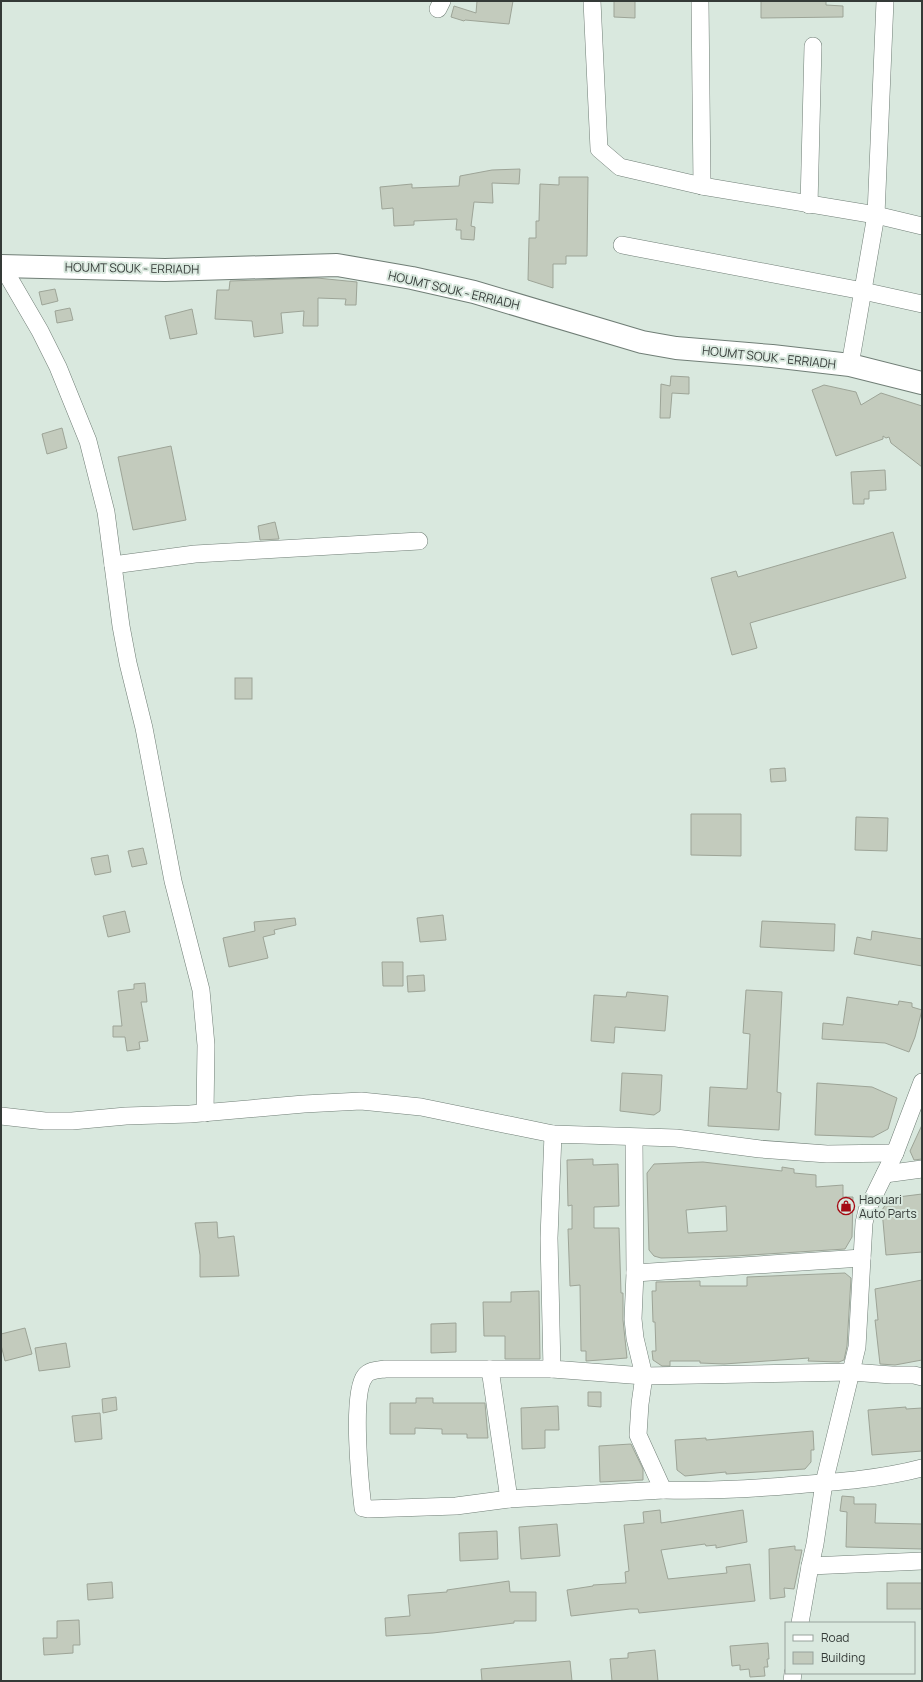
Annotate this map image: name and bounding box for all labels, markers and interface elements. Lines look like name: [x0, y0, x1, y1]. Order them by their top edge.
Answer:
street label: HOUMT SOUK - ERRIADH: [65, 258, 199, 278]
street label: HOUMT SOUK - ERRIADH: [387, 267, 521, 313]
street label: HOUMT SOUK - ERRIADH: [701, 342, 837, 372]
place label: Haouari Auto Parts: [859, 1191, 917, 1222]
shop icon: Haouari Auto Parts: [836, 1196, 856, 1216]
legend: [785, 1622, 915, 1674]
text: Road: [821, 1629, 849, 1646]
text: Building: [821, 1649, 865, 1666]

